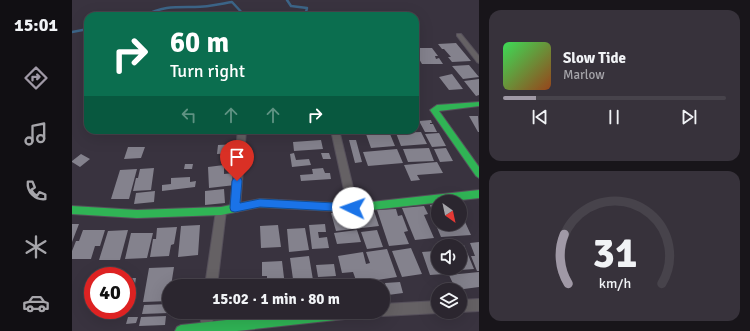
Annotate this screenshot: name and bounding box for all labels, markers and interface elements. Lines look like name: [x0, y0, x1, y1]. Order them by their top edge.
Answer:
text: 15:01: [14, 14, 58, 36]
text: 60 m: [170, 26, 229, 60]
icon: right: [104, 28, 156, 80]
text: Slow Tide: [563, 49, 626, 67]
text: Turn right: [170, 60, 245, 82]
icon: directions: [22, 64, 50, 92]
text: Marlow: [563, 67, 605, 83]
icon: left: [178, 104, 200, 126]
icon: ahead: [220, 104, 242, 126]
icon: ahead: [262, 104, 284, 126]
icon: right: [304, 104, 326, 126]
icon: previous: [529, 106, 551, 128]
icon: pause: [603, 106, 625, 128]
icon: next: [678, 106, 700, 128]
icon: music: [22, 120, 50, 148]
pin: [220, 140, 254, 181]
icon: arrive: [226, 146, 248, 168]
icon: phone: [22, 177, 50, 205]
position arrow: [332, 187, 374, 229]
north arrow: [431, 195, 467, 231]
map controls: [431, 195, 467, 319]
text: 31: [592, 228, 637, 279]
icon: climate: [22, 233, 50, 261]
button: sound: [431, 239, 467, 275]
speed limit sign: 40: [84, 267, 136, 319]
text: km/h: [598, 274, 631, 291]
button: layers: [431, 283, 467, 319]
icon: car: [22, 289, 50, 317]
text: 15:02 · 1 min · 80 m: [212, 290, 340, 308]

